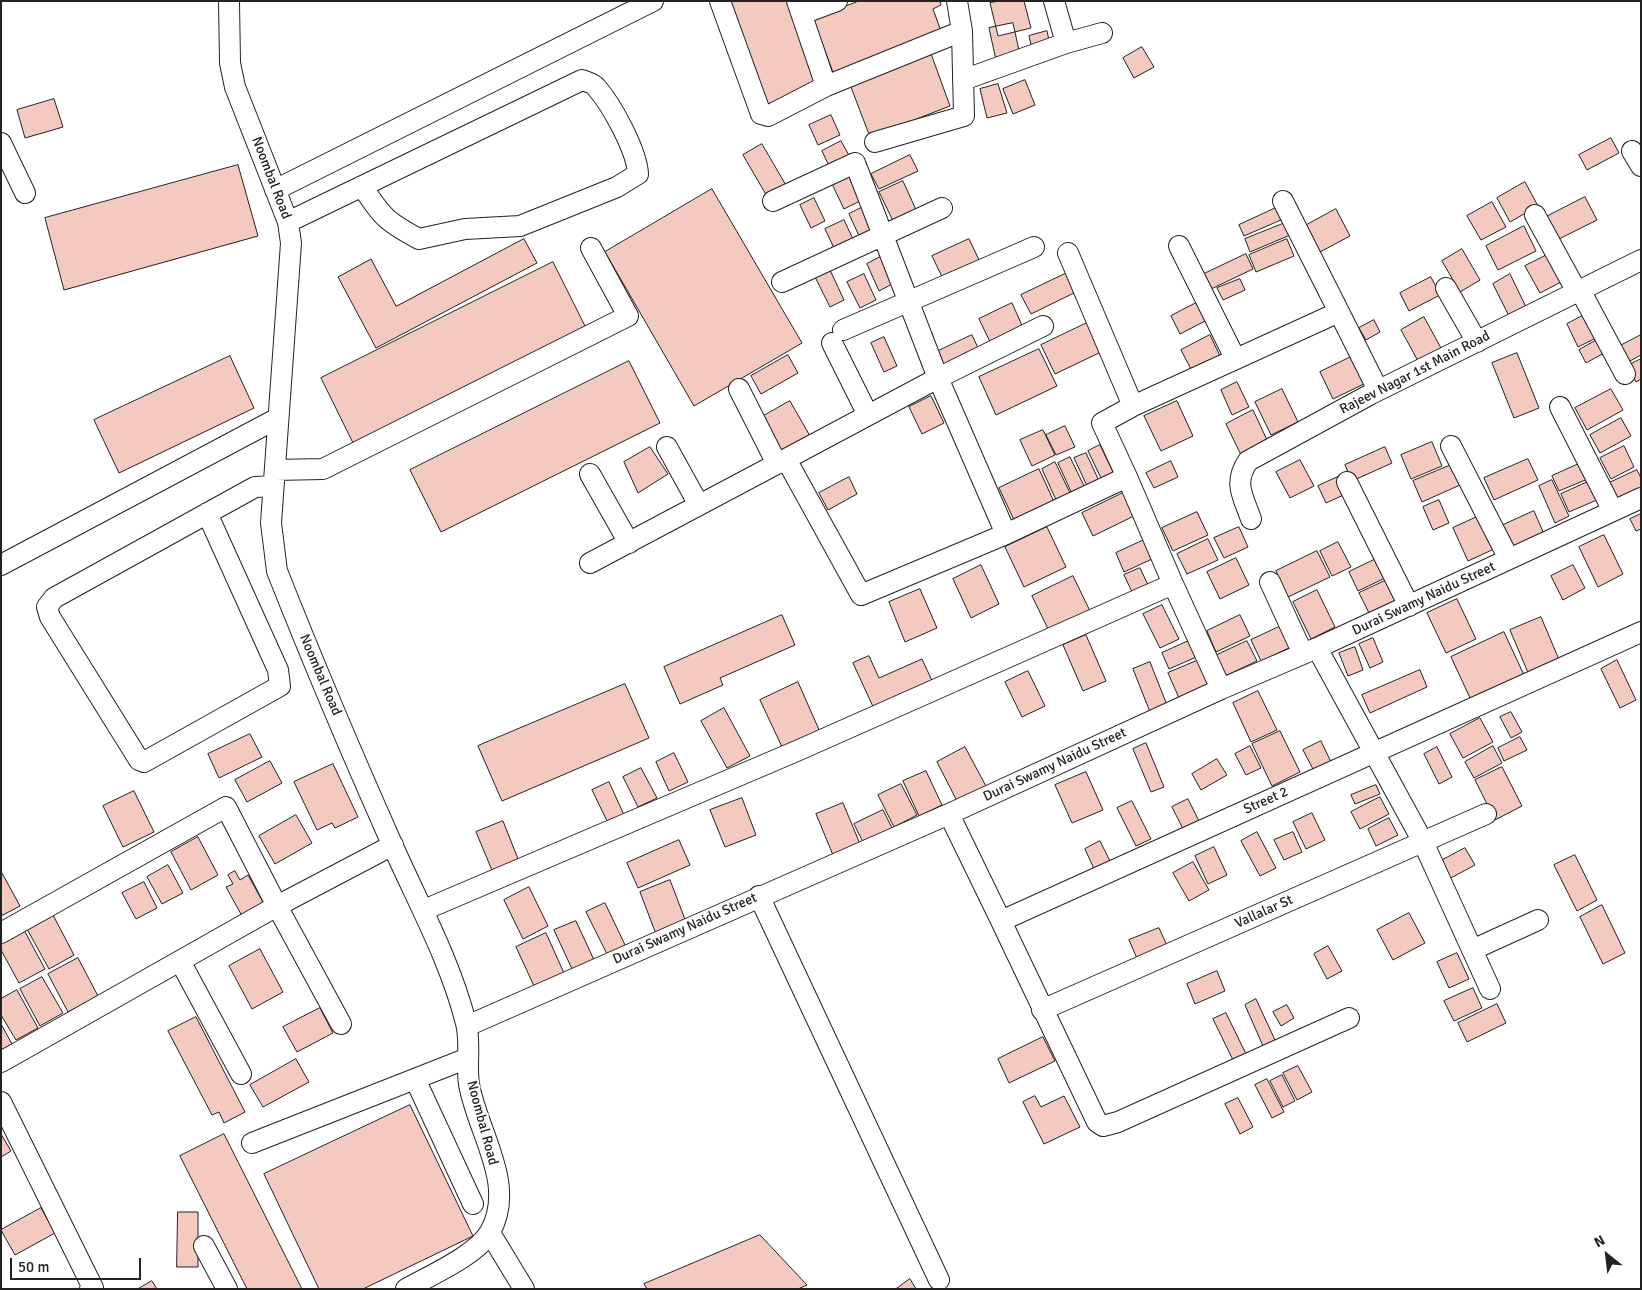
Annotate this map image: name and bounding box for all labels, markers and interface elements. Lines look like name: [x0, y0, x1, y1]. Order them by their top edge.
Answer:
street label: Noombal Road: [248, 134, 294, 222]
street label: Rajeev Nagar 1st Main Road: [1337, 328, 1493, 418]
street label: Durai Swamy Naidu Street: [1350, 558, 1498, 640]
street label: Noombal Road: [295, 632, 345, 718]
street label: Durai Swamy Naidu Street: [981, 724, 1129, 806]
street label: Street 2: [1241, 784, 1291, 818]
street label: Durai Swamy Naidu Street: [610, 890, 760, 968]
street label: Vallalar St: [1232, 892, 1296, 932]
street label: Noombal Road: [463, 1079, 501, 1167]
north arrow: [1582, 1230, 1632, 1280]
text: N: [1591, 1232, 1608, 1251]
scale bar: [12, 1248, 144, 1280]
text: 50 m: [18, 1258, 49, 1276]

